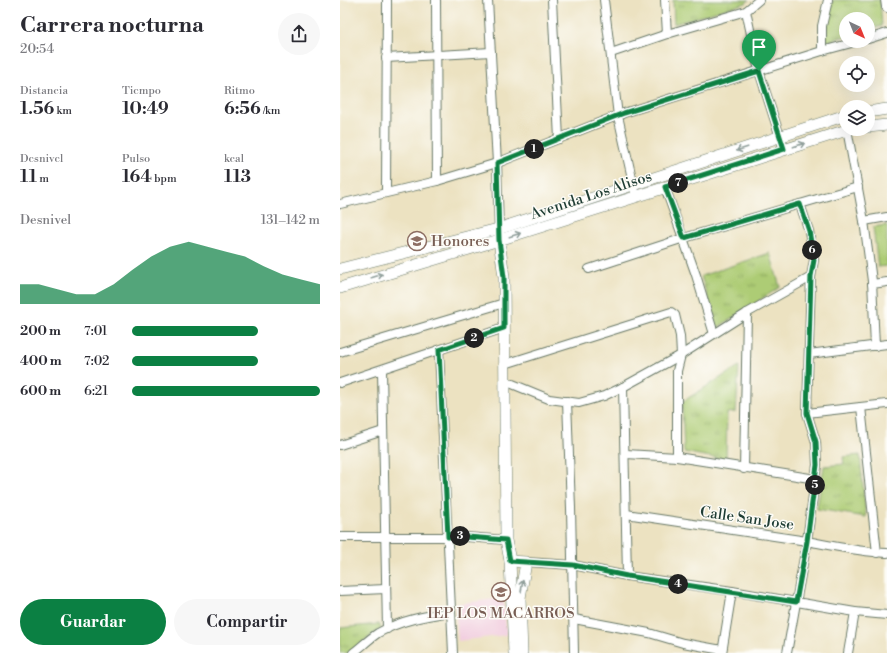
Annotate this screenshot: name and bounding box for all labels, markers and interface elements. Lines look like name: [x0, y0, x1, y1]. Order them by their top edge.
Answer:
text: Carrera nocturna: [20, 12, 204, 39]
north arrow: [839, 12, 875, 48]
map controls: [839, 12, 875, 136]
button: share: [278, 13, 320, 55]
pin: [742, 30, 776, 71]
icon: arrive: [748, 36, 770, 58]
text: 20:54: [20, 41, 54, 57]
button: locate: [839, 56, 875, 92]
text: Distancia: [20, 84, 68, 98]
text: Tiempo: [122, 84, 161, 98]
text: Ritmo: [224, 84, 255, 98]
text: 1.56: [20, 98, 54, 120]
text: 10:49: [122, 98, 169, 120]
text: 6:56: [224, 98, 261, 120]
button: layers: [839, 100, 875, 136]
text: km: [54, 104, 72, 118]
text: /km: [261, 104, 280, 118]
pin: 1: [524, 139, 544, 159]
one-way arrow: [793, 140, 805, 148]
text: 1: [531, 142, 537, 156]
one-way arrow: [736, 146, 749, 153]
text: Desnivel: [20, 152, 63, 166]
text: Pulso: [122, 152, 150, 166]
text: kcal: [224, 152, 244, 166]
text: 11: [20, 166, 37, 188]
text: 164: [122, 166, 152, 188]
text: 113: [224, 166, 251, 188]
street label: Avenida Los Alisos: [527, 167, 654, 224]
text: m: [37, 172, 49, 186]
text: bpm: [152, 172, 177, 186]
pin: 7: [668, 173, 688, 193]
text: 7: [675, 176, 681, 190]
text: Desnivel: [20, 212, 71, 228]
text: 131–142 m: [261, 212, 320, 228]
school or university icon: Honores: [406, 230, 428, 252]
one-way arrow: [509, 231, 522, 238]
place label: Honores: [431, 232, 489, 251]
pin: 6: [802, 240, 822, 260]
text: 6: [809, 243, 815, 257]
one-way arrow: [371, 272, 384, 279]
text: 200 m: [20, 323, 61, 339]
text: 7:01: [84, 323, 107, 339]
pin: 2: [464, 328, 484, 348]
text: 2: [471, 331, 477, 345]
text: 400 m: [20, 353, 62, 369]
text: 7:02: [84, 353, 109, 369]
text: 600 m: [20, 383, 61, 399]
text: 6:21: [84, 383, 108, 399]
pin: 5: [805, 475, 825, 495]
text: 5: [812, 478, 818, 492]
street label: Calle San Jose: [699, 502, 795, 534]
pin: 3: [450, 526, 470, 546]
text: 3: [457, 529, 463, 543]
pin: 4: [668, 574, 688, 594]
text: 4: [674, 577, 682, 591]
one-way arrow: [518, 580, 526, 593]
school or university icon: IEP LOS MACARROS: [490, 581, 512, 603]
button: Guardar: [20, 599, 166, 645]
button: Compartir: [174, 599, 320, 645]
place label: IEP LOS MACARROS: [427, 604, 575, 623]

